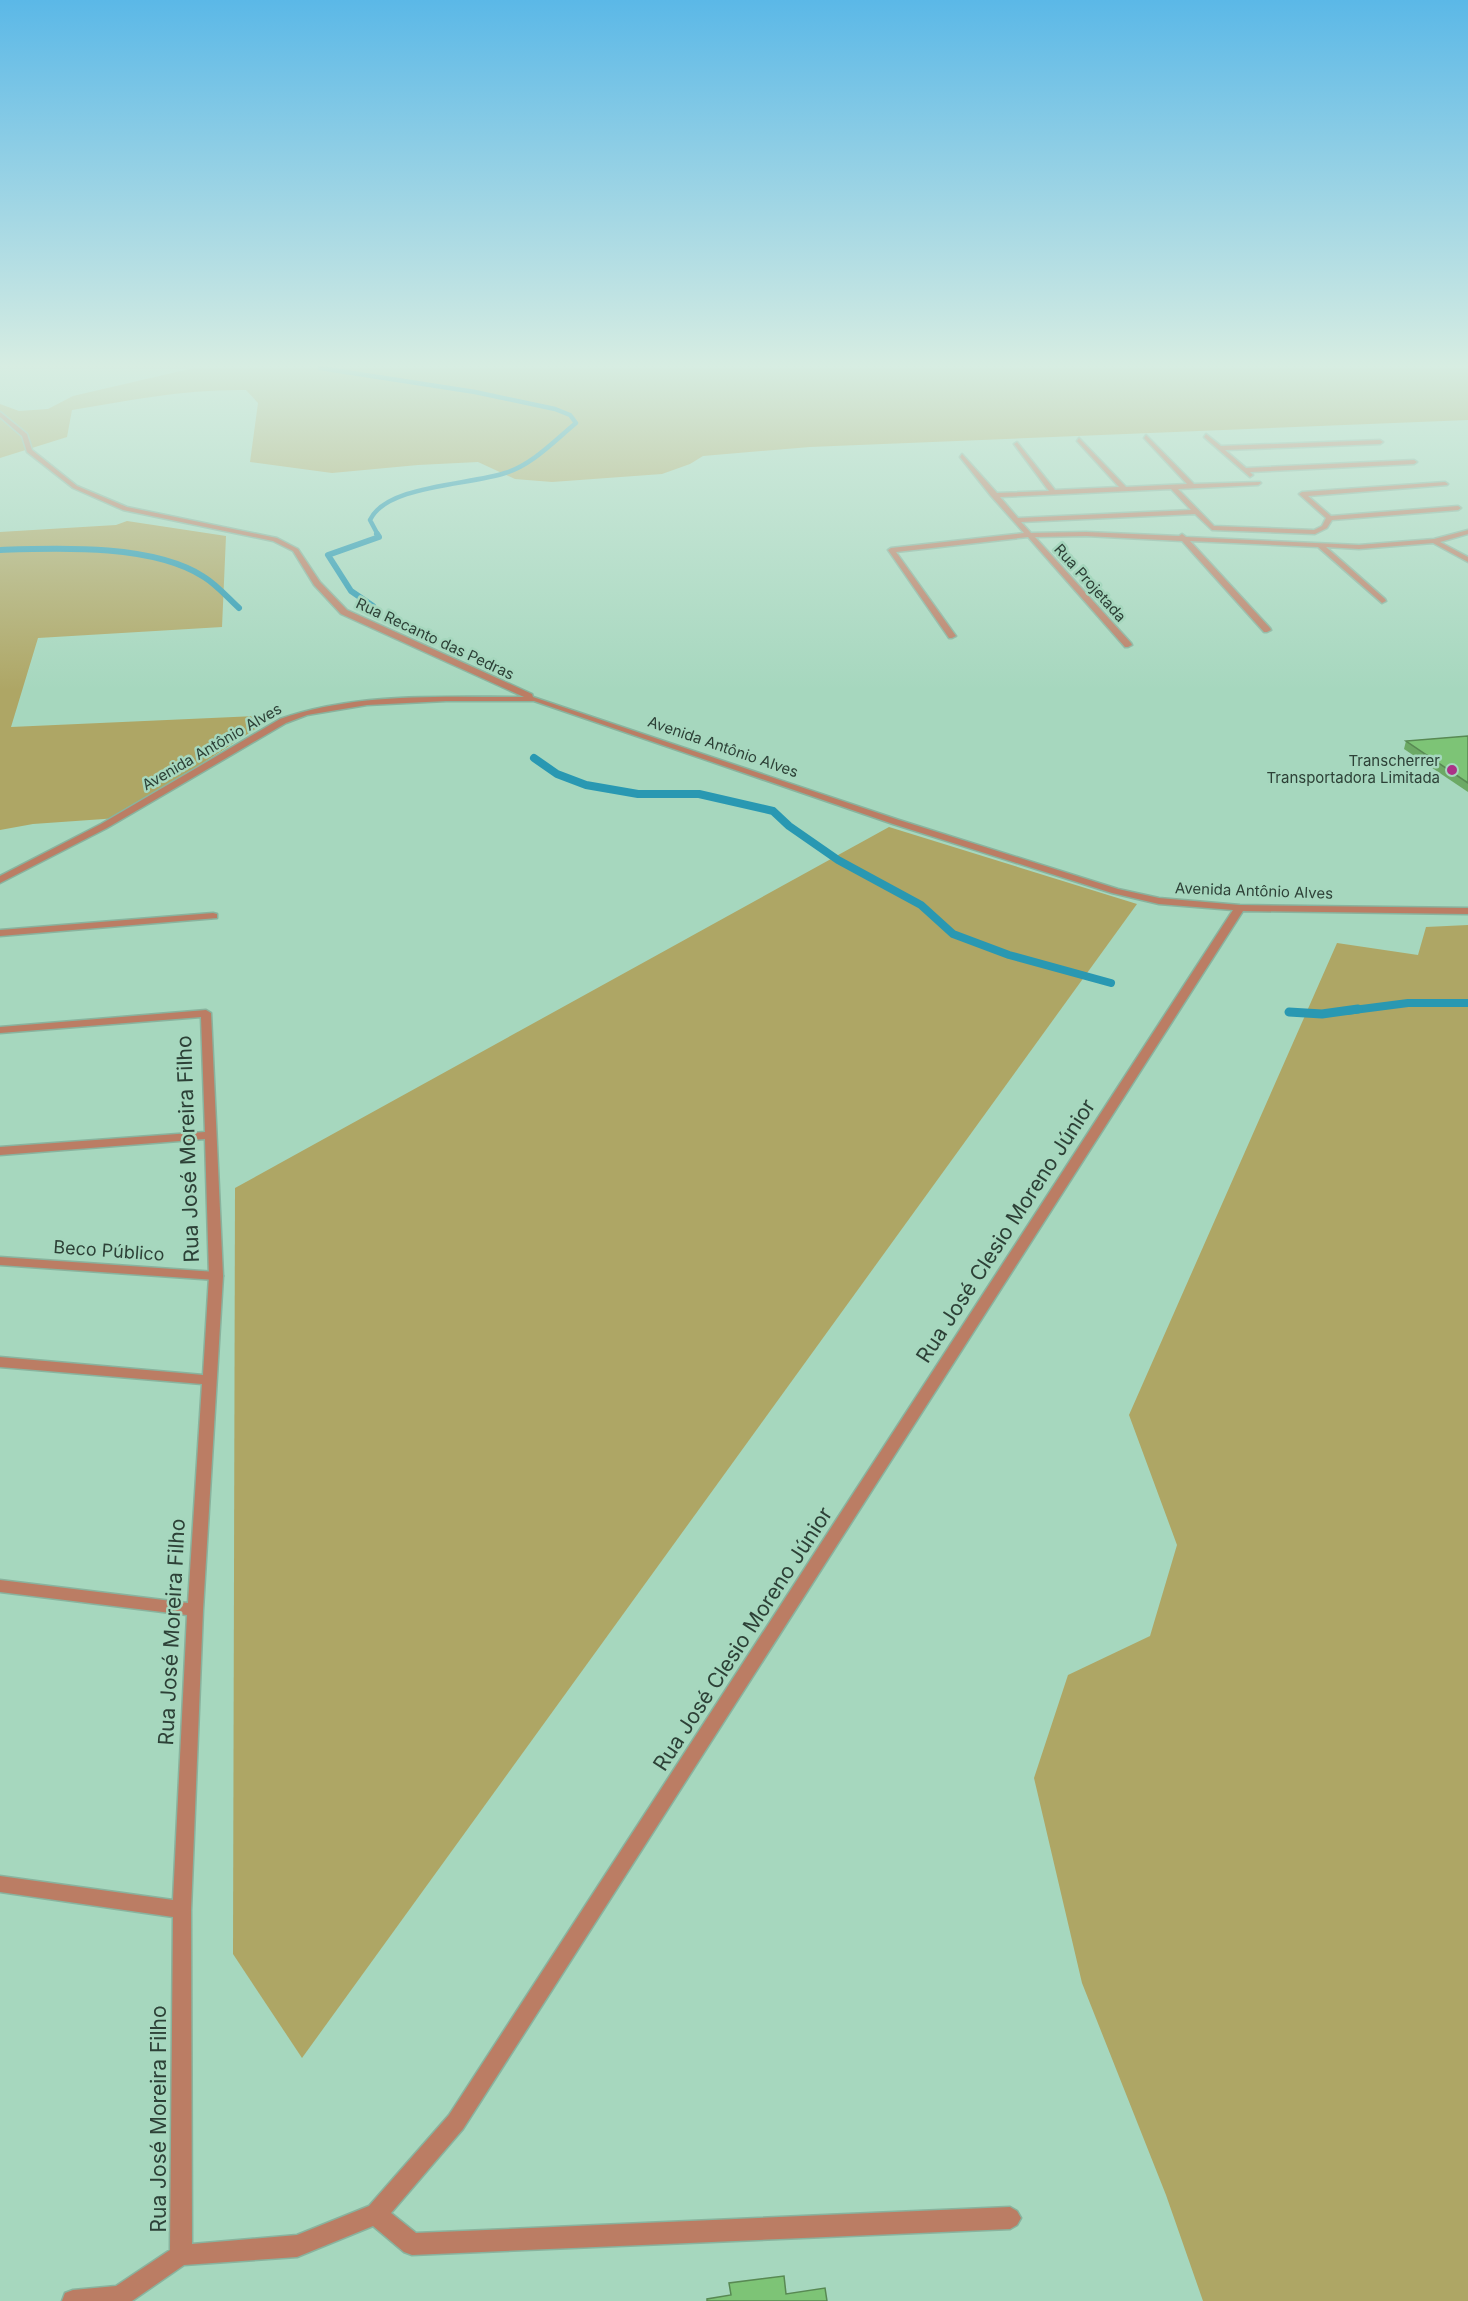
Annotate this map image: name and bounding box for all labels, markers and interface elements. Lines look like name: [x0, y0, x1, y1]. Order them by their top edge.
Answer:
street label: Rua Projetada: [1050, 540, 1130, 626]
street label: Rua Recanto das Pedras: [353, 593, 517, 684]
street label: Avenida Antônio Alves: [139, 699, 285, 794]
street label: Avenida Antônio Alves: [645, 712, 801, 781]
place label: Transcherrer Transportadora Limitada: [1266, 751, 1440, 787]
marker: Transcherrer Transportadora Limitada: [1445, 763, 1459, 777]
street label: Avenida Antônio Alves: [1175, 878, 1333, 903]
street label: Rua José Moreira Filho: [171, 1035, 204, 1263]
street label: Rua José Clesio Moreno Júnior: [911, 1094, 1100, 1367]
street label: Beco Público: [53, 1236, 165, 1265]
street label: Rua José Clesio Moreno Júnior: [648, 1502, 837, 1775]
street label: Rua José Moreira Filho: [153, 1518, 190, 1746]
street label: Rua José Moreira Filho: [146, 2005, 171, 2233]

